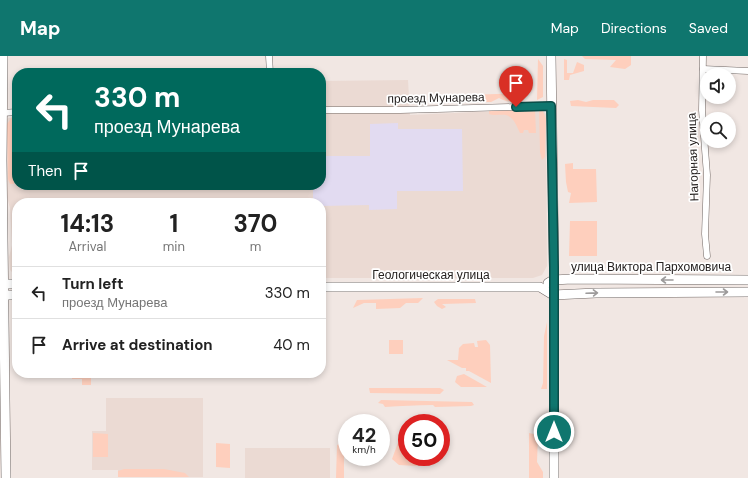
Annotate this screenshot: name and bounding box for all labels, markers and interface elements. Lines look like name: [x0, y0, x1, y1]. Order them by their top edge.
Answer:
text: Map: [20, 16, 60, 41]
text: Map: [551, 19, 579, 37]
text: Directions: [601, 19, 667, 37]
text: Saved: [689, 19, 728, 37]
pin: [499, 66, 533, 107]
map controls: [700, 68, 736, 148]
button: sound: [700, 68, 736, 104]
icon: arrive: [505, 72, 527, 94]
text: 330 m: [94, 79, 180, 116]
icon: left: [28, 84, 80, 136]
street label: проезд Мунарева: [387, 89, 485, 107]
street label: Нагорная улица: [683, 112, 703, 202]
button: search: [700, 112, 736, 148]
text: проезд Мунарева: [94, 115, 240, 139]
icon: arrive: [70, 160, 92, 182]
text: Then: [28, 161, 62, 181]
text: 14:13: [61, 208, 114, 239]
text: 1: [169, 208, 178, 239]
text: 370: [233, 208, 277, 239]
text: Arrival: [68, 238, 106, 255]
text: min: [163, 238, 185, 255]
text: m: [250, 238, 261, 255]
street label: улица Виктора Пархомовича: [571, 259, 731, 275]
street label: Геологическая улица: [372, 267, 490, 283]
text: Turn left: [62, 274, 123, 294]
one-way arrow: [661, 276, 674, 284]
icon: left: [28, 282, 50, 304]
text: 330 m: [265, 283, 310, 303]
one-way arrow: [715, 288, 728, 296]
one-way arrow: [585, 289, 598, 297]
text: проезд Мунарева: [62, 294, 168, 311]
icon: arrive: [28, 334, 50, 356]
text: Arrive at destination: [62, 335, 213, 355]
text: 40 m: [273, 335, 310, 355]
position arrow: [533, 411, 575, 453]
speed limit sign: 50: [398, 414, 450, 466]
text: 42: [352, 422, 376, 448]
text: km/h: [352, 443, 376, 456]

